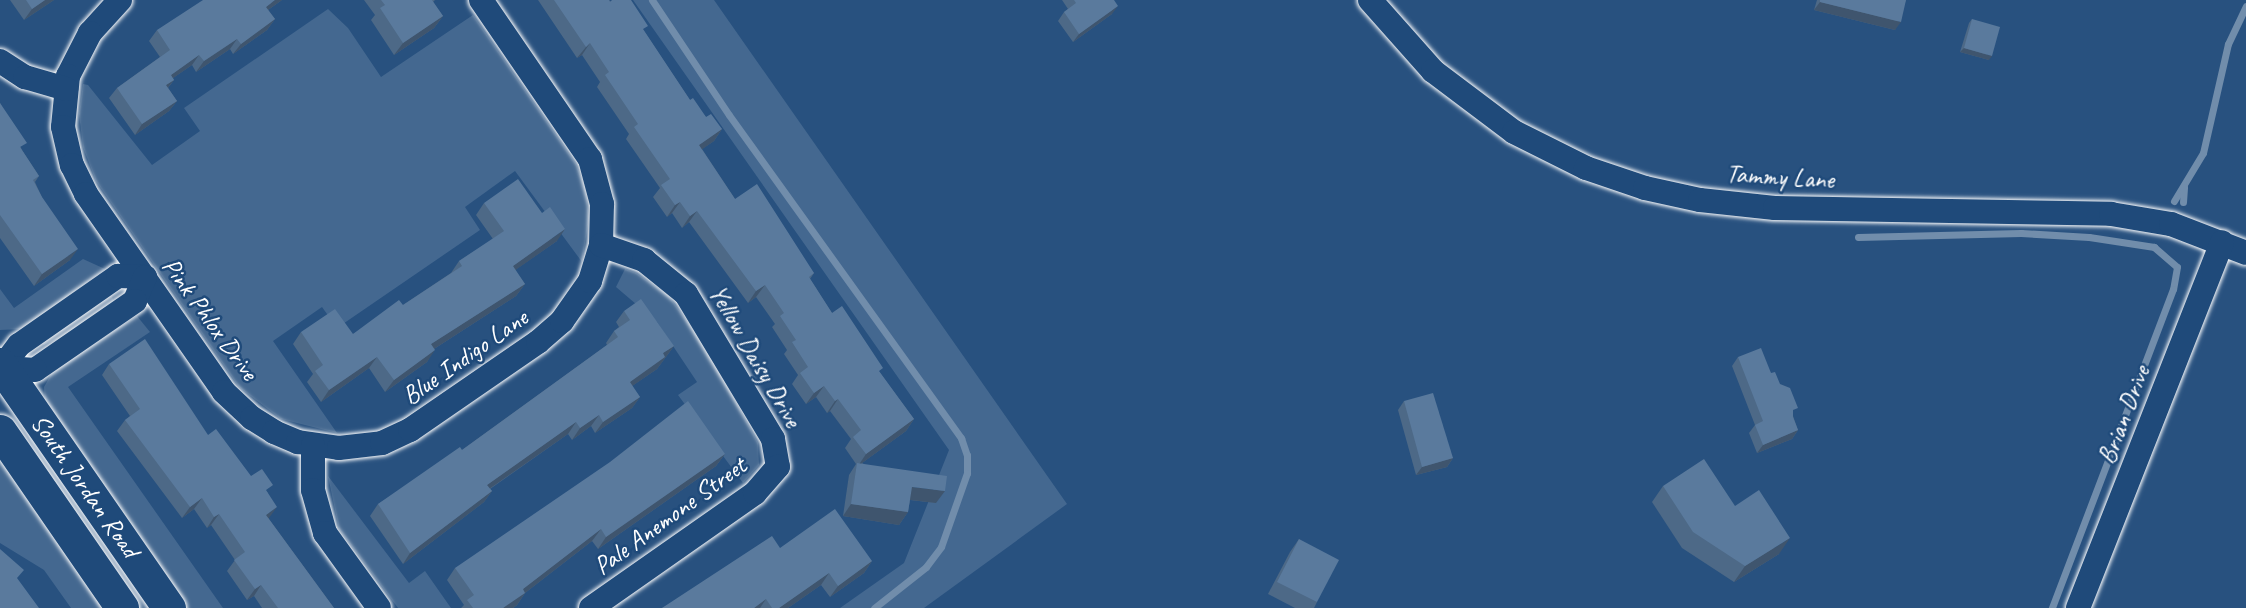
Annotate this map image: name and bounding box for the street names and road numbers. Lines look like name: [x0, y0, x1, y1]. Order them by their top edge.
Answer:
street label: Tammy Lane: [1725, 159, 1835, 195]
street label: Pink Phlox Drive: [155, 251, 265, 387]
street label: Yellow Daisy Drive: [702, 279, 808, 433]
street label: Blue Indigo Lane: [396, 302, 534, 412]
street label: Brian Drive: [2091, 361, 2157, 469]
street label: South Jordan Road: [25, 409, 145, 563]
street label: Pale Anemone Street: [587, 450, 753, 582]

